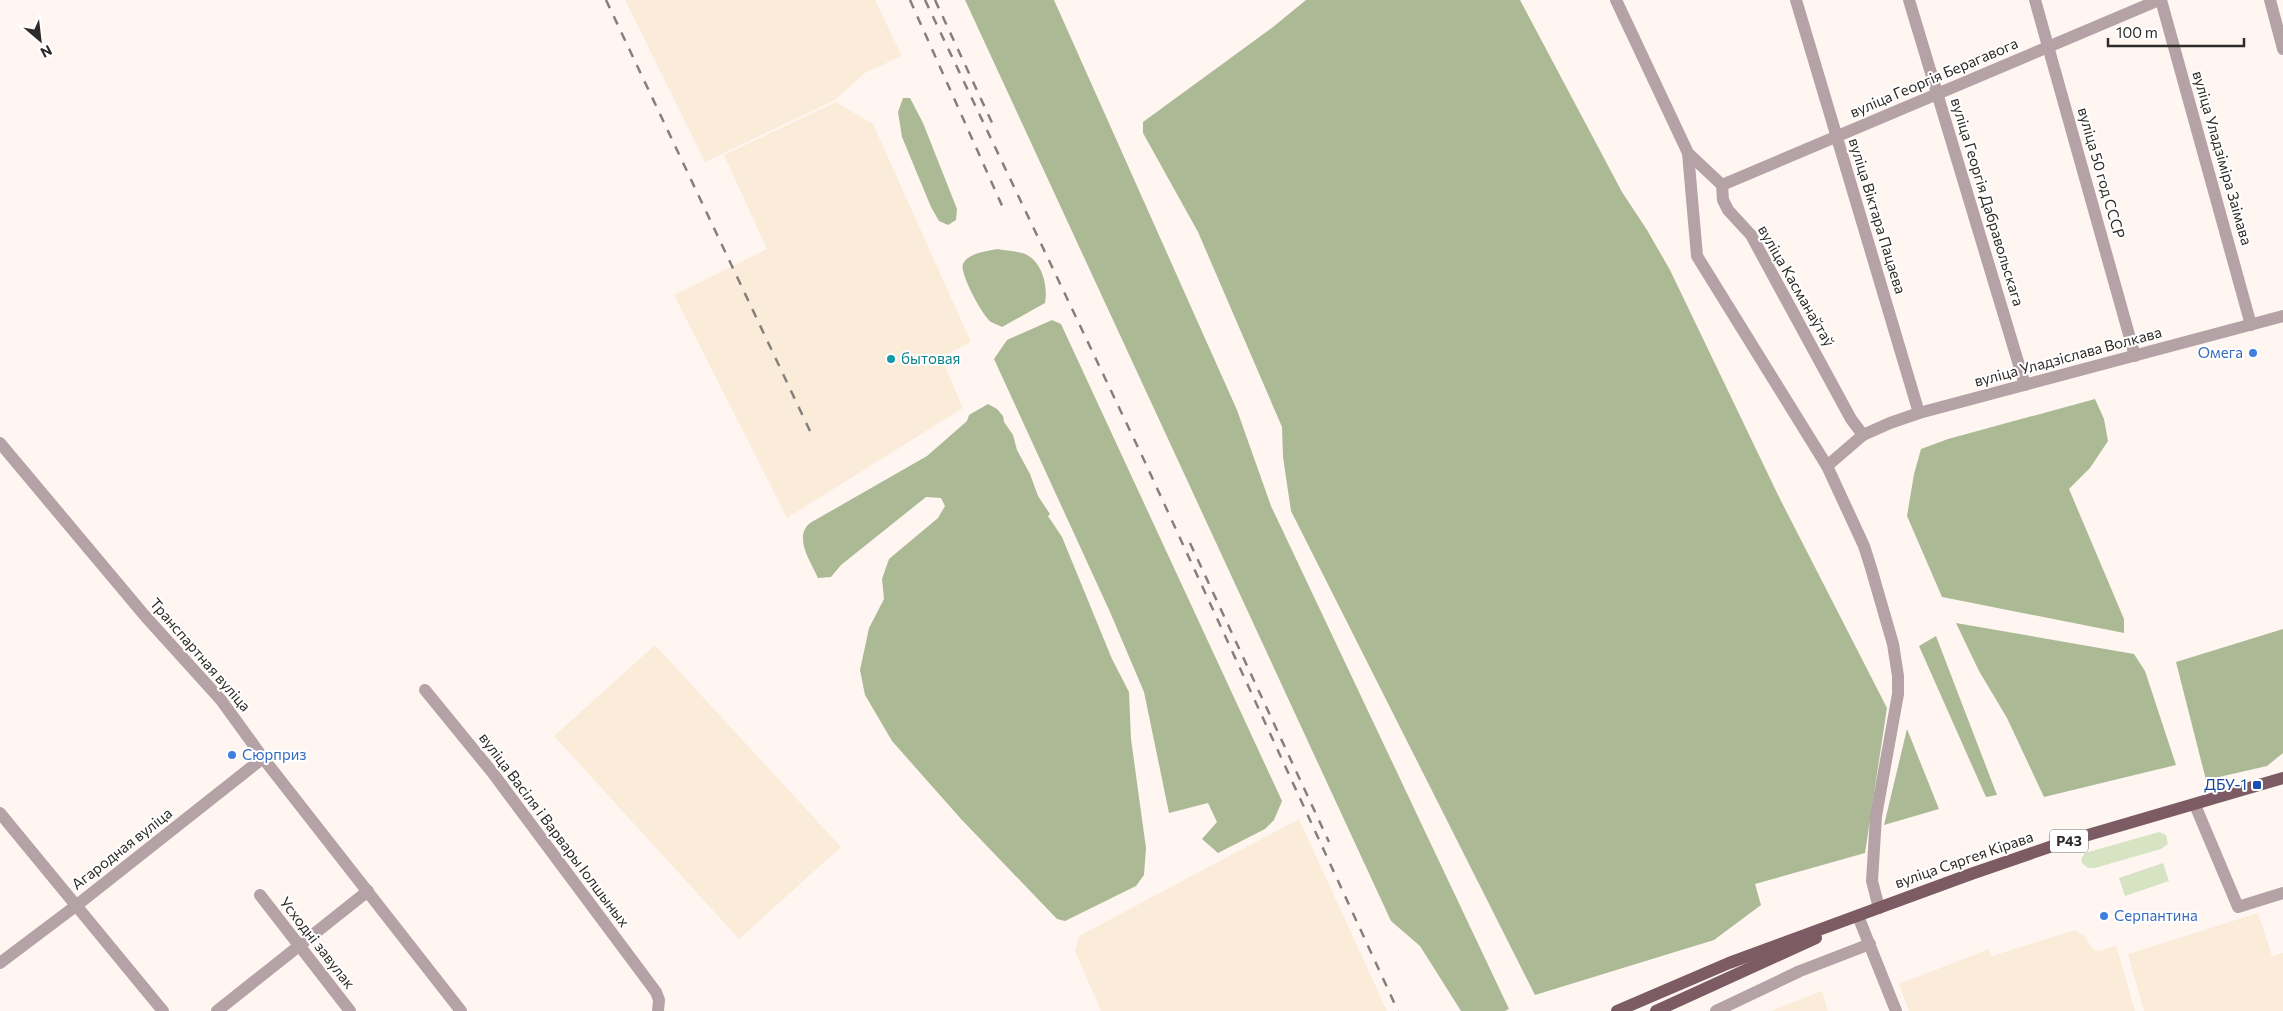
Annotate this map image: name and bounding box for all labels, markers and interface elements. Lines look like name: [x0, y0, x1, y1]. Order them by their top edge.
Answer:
north arrow: [15, 15, 65, 65]
scale bar: [2108, 15, 2244, 47]
text: 100 m: [2116, 23, 2158, 41]
street label: вуліца Георгія Берагавога: [1847, 33, 2020, 121]
text: N: [38, 42, 55, 62]
street label: вуліца Уладзіміра Заімава: [2189, 69, 2256, 247]
street label: вуліца Георгія Дабравольскага: [1948, 95, 2028, 308]
street label: вуліца 50 год СССР: [2075, 105, 2129, 240]
street label: вуліца Віктара Пацаева: [1846, 136, 1910, 296]
street label: вуліца Касманаўтаў: [1755, 222, 1839, 350]
street label: вуліца Уладзіслава Волкава: [1972, 322, 2163, 390]
place label: Омега: [2198, 343, 2243, 361]
marker: Омега: [2247, 347, 2259, 359]
place label: бытовая: [901, 349, 961, 367]
marker: бытовая: [885, 353, 897, 365]
street label: Транспартная вуліца: [147, 594, 255, 715]
street label: вуліца Васіля і Варвары Іолшыных: [476, 729, 634, 930]
place label: Сюрприз: [242, 745, 307, 763]
marker: Сюрприз: [226, 749, 238, 761]
place label: ДБУ-1: [2204, 775, 2247, 793]
marker: ДБУ-1: [2251, 779, 2263, 791]
street label: Агародная вуліца: [68, 803, 175, 893]
street label: вуліца Сяргея Кірава: [1892, 827, 2035, 891]
road number: Р43: [2050, 829, 2088, 852]
street label: Усходні завулак: [276, 893, 359, 992]
place label: Серпантина: [2114, 906, 2198, 924]
marker: Серпантина: [2098, 910, 2110, 922]

